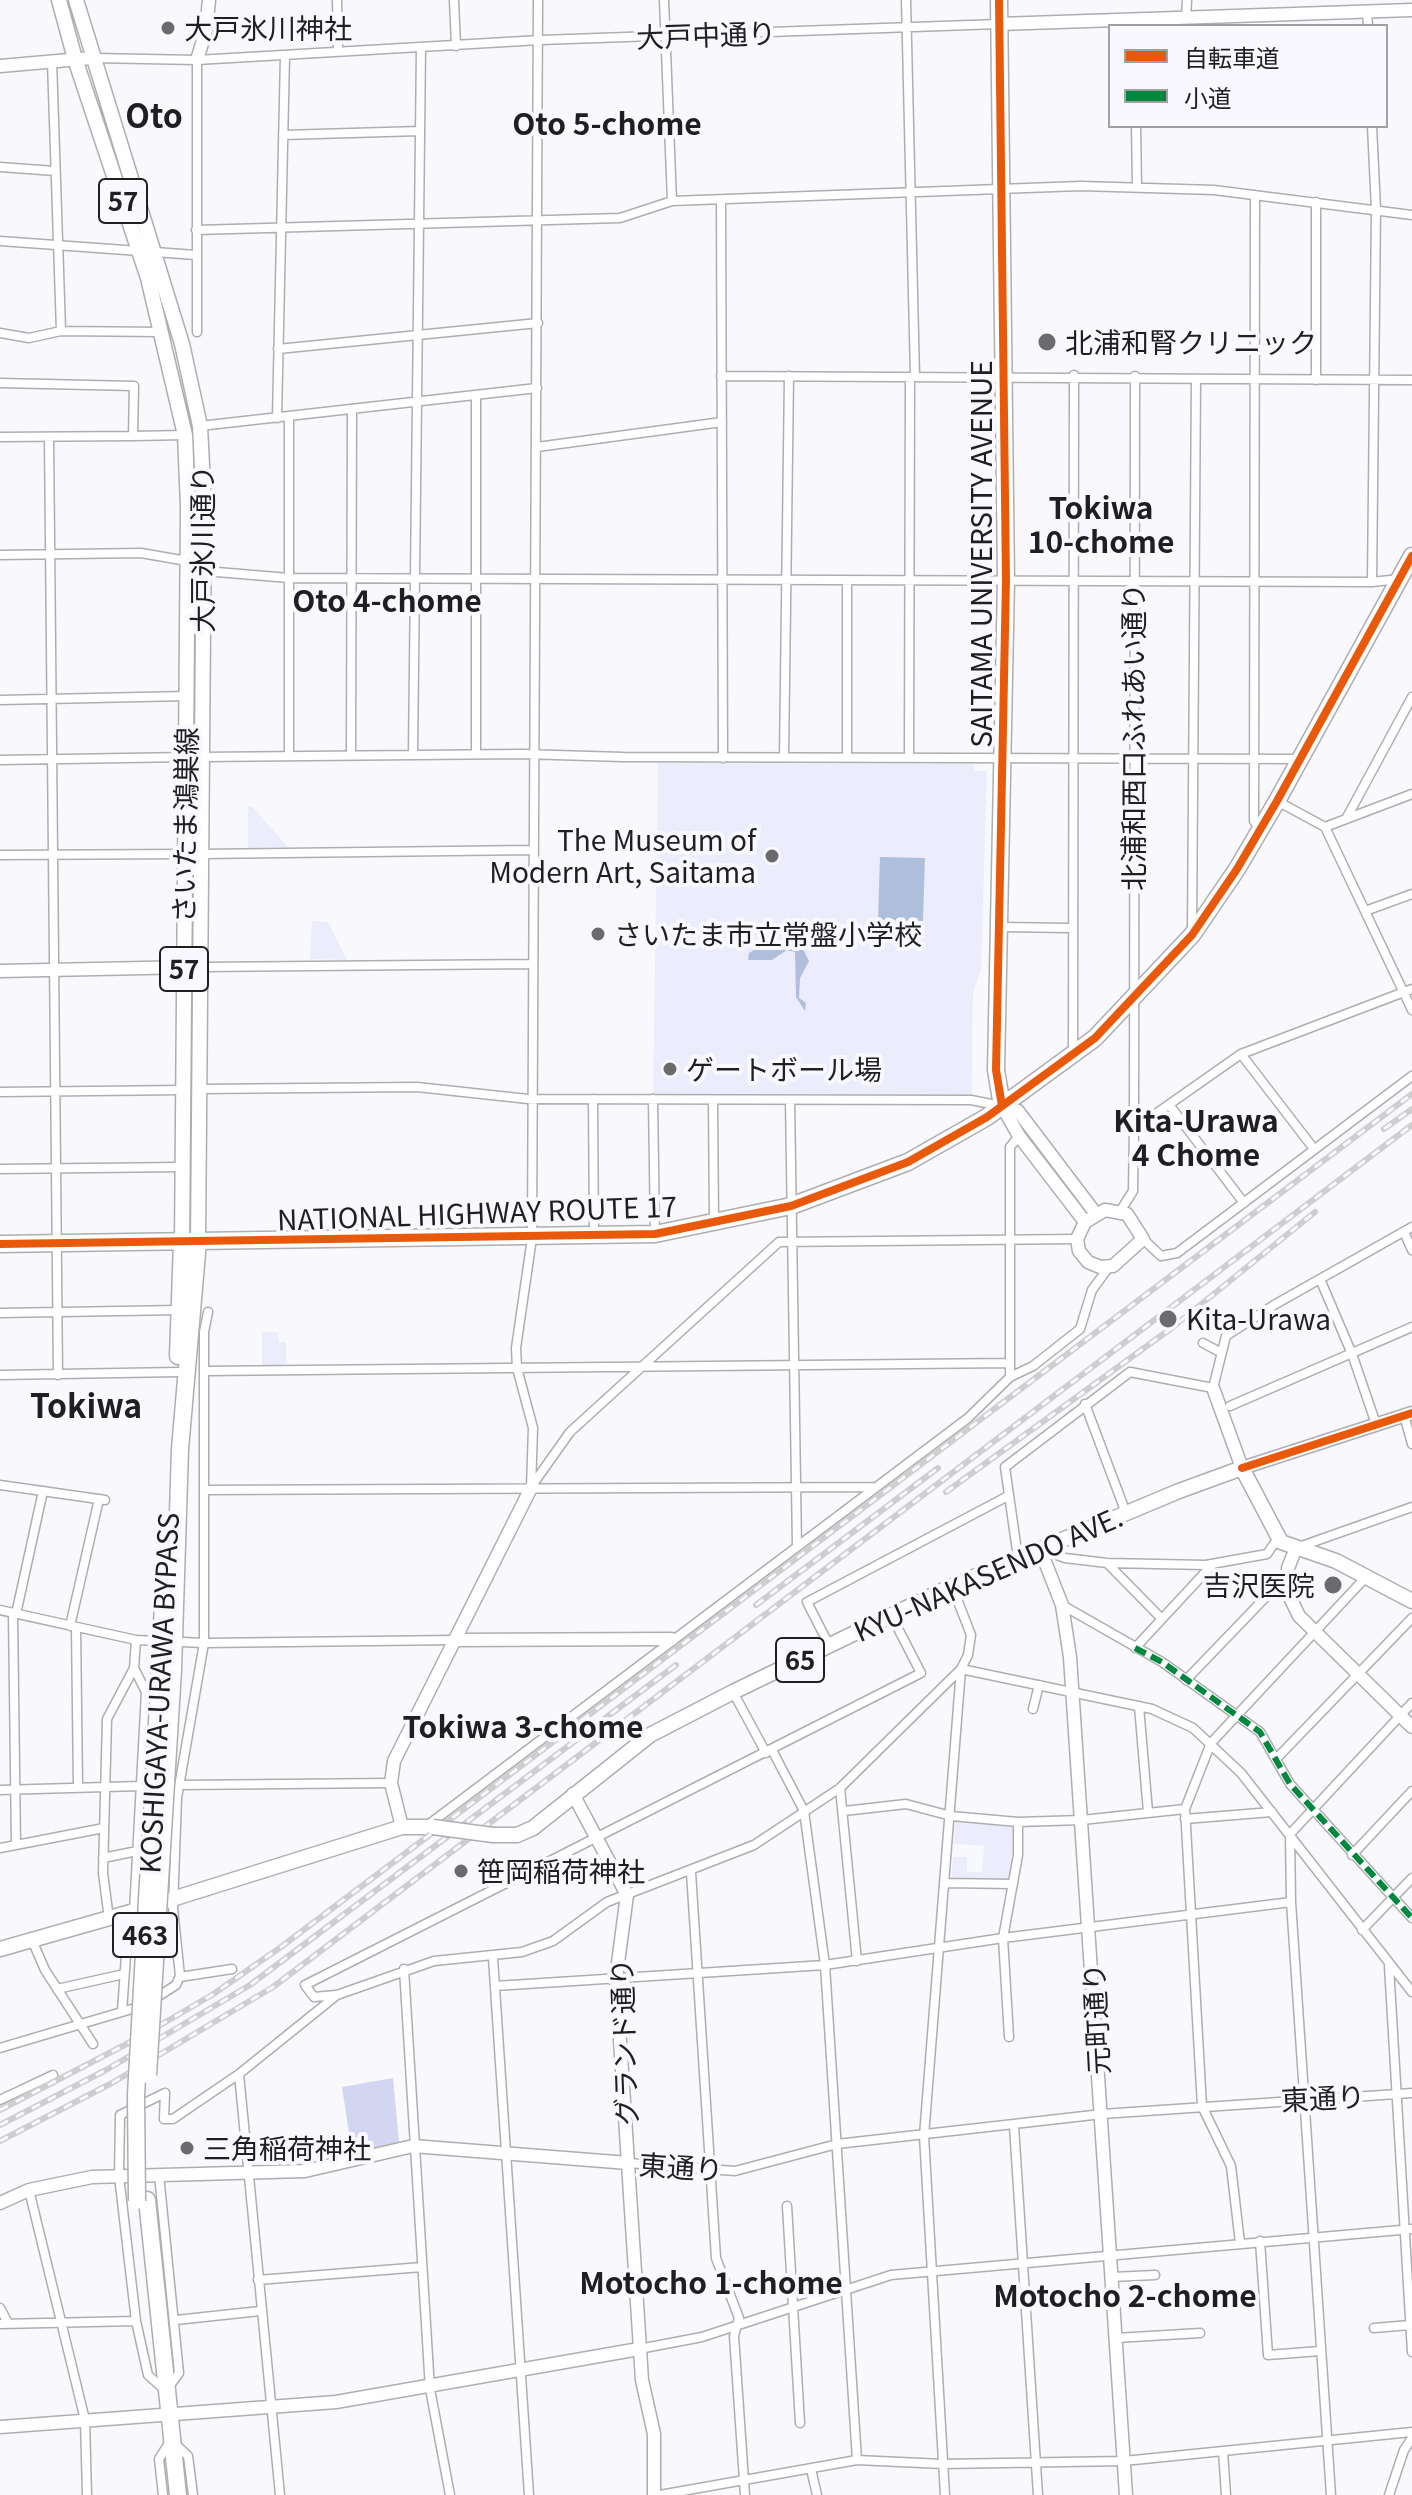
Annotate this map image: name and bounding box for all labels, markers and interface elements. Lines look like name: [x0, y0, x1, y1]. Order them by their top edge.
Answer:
place label: 大戸氷川神社: [184, 11, 352, 45]
street label: 大戸中通り: [635, 16, 777, 54]
marker: 大戸氷川神社: [159, 19, 177, 37]
legend: [1108, 24, 1388, 128]
text: 自転車道: [1184, 39, 1280, 74]
text: 小道: [1184, 79, 1232, 114]
district label: Oto: [125, 97, 183, 135]
district label: Oto 5-chome: [512, 106, 702, 142]
road number: 57: [99, 179, 147, 223]
place label: 北浦和腎クリニック: [1065, 325, 1317, 359]
marker: 北浦和腎クリニック: [1036, 331, 1058, 353]
street label: SAITAMA UNIVERSITY AVENUE: [964, 360, 998, 748]
street label: 大戸氷川通り: [185, 465, 219, 633]
district label: Tokiwa 10-chome: [1028, 490, 1174, 560]
district label: Oto 4-chome: [292, 583, 482, 619]
street label: 北浦和西口ふれあい通り: [1116, 583, 1150, 891]
street label: さいたま鴻巣線: [166, 727, 204, 923]
place label: The Museum of Modern Art, Saitama: [489, 823, 756, 889]
marker: The Museum of Modern Art, Saitama: [763, 847, 781, 865]
place label: さいたま市立常盤小学校: [614, 917, 922, 951]
marker: さいたま市立常盤小学校: [589, 925, 607, 943]
road number: 57: [160, 947, 208, 991]
place label: ゲートボール場: [686, 1052, 882, 1086]
marker: ゲートボール場: [661, 1060, 679, 1078]
district label: Kita-Urawa 4 Chome: [1113, 1103, 1279, 1174]
street label: NATIONAL HIGHWAY ROUTE 17: [277, 1189, 677, 1237]
place label: Kita-Urawa: [1186, 1302, 1331, 1336]
marker: Kita-Urawa: [1157, 1308, 1179, 1330]
district label: Tokiwa: [30, 1387, 142, 1425]
street label: KYU-NAKASENDO AVE.: [848, 1500, 1128, 1648]
street label: KOSHIGAYA-URAWA BYPASS: [133, 1512, 185, 1874]
place label: 吉沢医院: [1203, 1568, 1315, 1602]
marker: 吉沢医院: [1322, 1574, 1344, 1596]
road number: 65: [776, 1638, 824, 1682]
district label: Tokiwa 3-chome: [403, 1709, 643, 1745]
place label: 笹岡稲荷神社: [477, 1854, 645, 1888]
marker: 笹岡稲荷神社: [452, 1862, 470, 1880]
road number: 463: [113, 1913, 177, 1957]
street label: グランド通り: [604, 1957, 644, 2127]
street label: 元町通り: [1076, 1962, 1116, 2076]
street label: 東通り: [1280, 2079, 1366, 2117]
place label: 三角稲荷神社: [203, 2131, 371, 2165]
marker: 三角稲荷神社: [178, 2139, 196, 2157]
street label: 東通り: [638, 2147, 724, 2187]
district label: Motocho 1-chome: [579, 2265, 843, 2301]
district label: Motocho 2-chome: [993, 2278, 1257, 2314]

